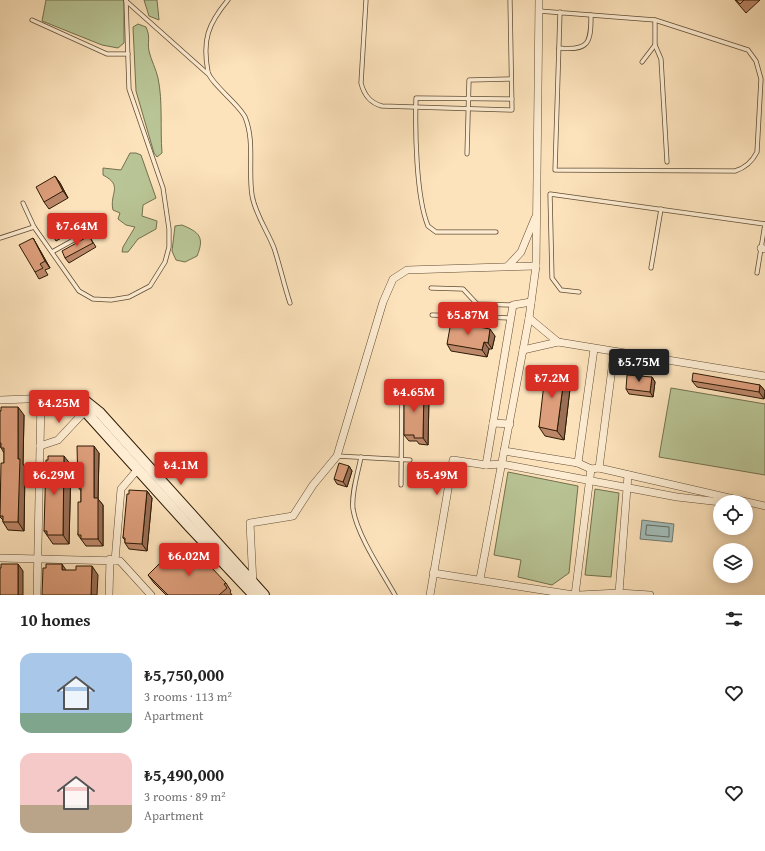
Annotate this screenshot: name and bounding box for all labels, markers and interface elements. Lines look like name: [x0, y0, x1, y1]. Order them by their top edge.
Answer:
pin: ₺7.64M: [44, 213, 110, 247]
text: ₺7.64M: [56, 216, 98, 235]
pin: ₺5.87M: [435, 302, 501, 336]
text: ₺5.87M: [447, 305, 489, 324]
pin: ₺5.75M: [606, 349, 672, 383]
text: ₺5.75M: [618, 352, 660, 371]
pin: ₺7.2M: [524, 365, 580, 399]
text: ₺7.2M: [534, 368, 570, 387]
pin: ₺4.65M: [381, 379, 447, 413]
text: ₺4.65M: [393, 382, 435, 401]
pin: ₺4.25M: [26, 390, 92, 424]
text: ₺4.25M: [38, 393, 80, 412]
pin: ₺4.1M: [153, 452, 209, 486]
text: ₺4.1M: [163, 455, 199, 474]
pin: ₺6.29M: [21, 462, 87, 496]
pin: ₺5.49M: [404, 462, 470, 496]
text: ₺6.29M: [33, 465, 75, 484]
text: ₺5.49M: [416, 465, 458, 484]
map controls: [713, 495, 753, 583]
button: locate: [713, 495, 753, 535]
pin: ₺6.02M: [156, 543, 222, 577]
button: layers: [713, 543, 753, 583]
text: ₺6.02M: [168, 546, 210, 565]
text: 10 homes: [20, 607, 91, 632]
icon: filters: [723, 608, 745, 630]
text: ₺5,750,000: [144, 662, 224, 687]
icon: home: [52, 669, 100, 717]
icon: heart: [723, 682, 745, 704]
text: 3 rooms · 113 m²: [144, 687, 232, 706]
text: Apartment: [144, 706, 204, 725]
text: ₺5,490,000: [144, 762, 224, 787]
icon: home: [52, 769, 100, 817]
icon: heart: [723, 782, 745, 804]
text: 3 rooms · 89 m²: [144, 787, 226, 806]
text: Apartment: [144, 806, 204, 825]

